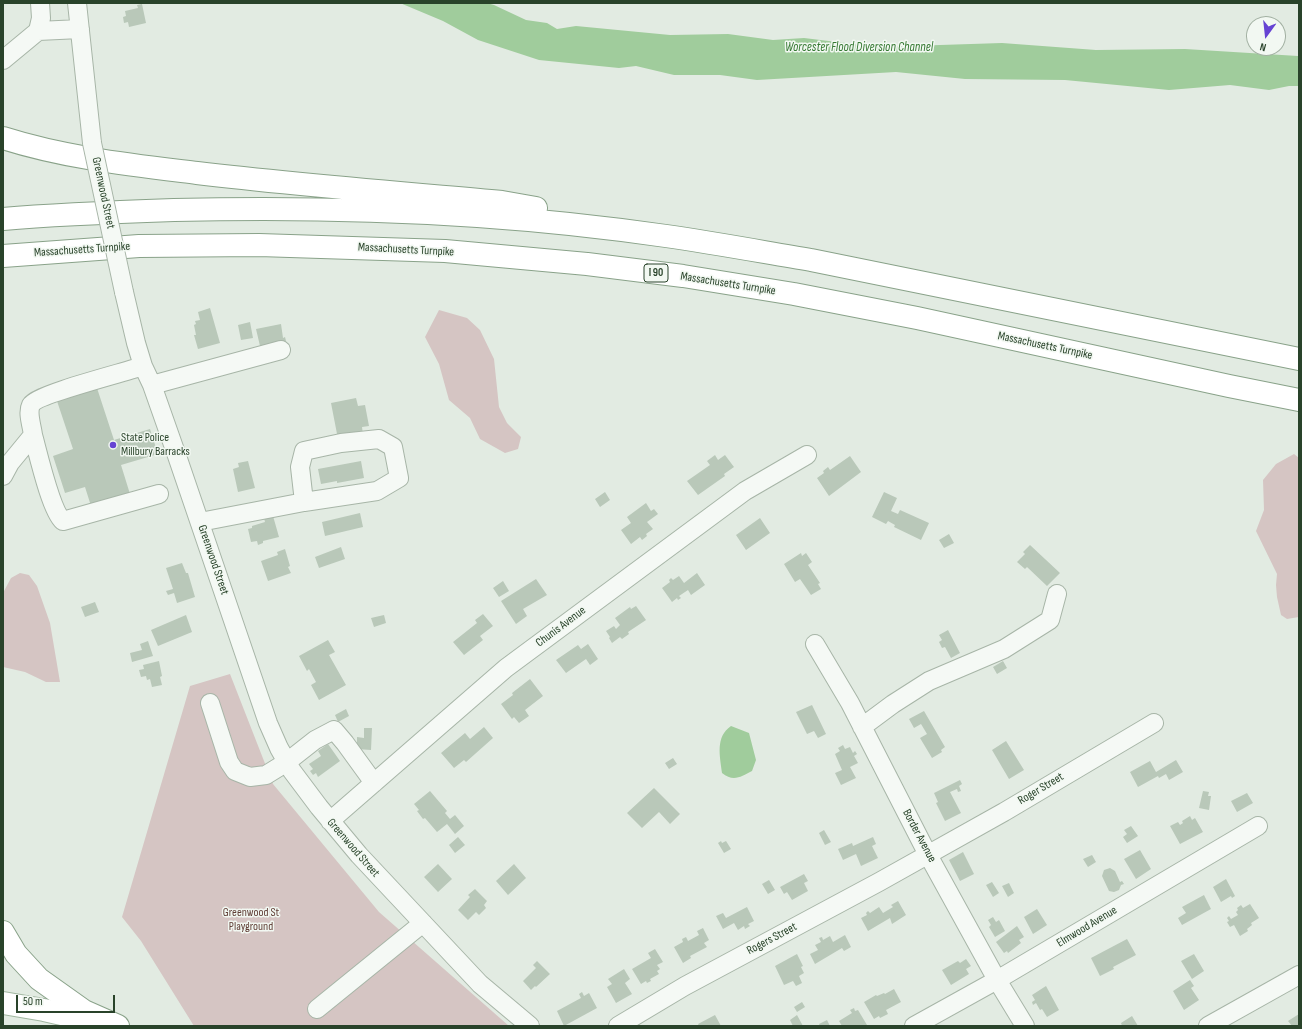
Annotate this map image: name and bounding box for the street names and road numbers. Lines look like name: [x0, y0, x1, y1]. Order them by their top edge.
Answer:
street label: Greenwood Street: [88, 156, 118, 230]
street label: Massachusetts Turnpike: [33, 239, 131, 261]
street label: Massachusetts Turnpike: [358, 240, 454, 260]
road number: I 90: [644, 264, 668, 282]
street label: Massachusetts Turnpike: [679, 269, 777, 299]
street label: Massachusetts Turnpike: [996, 329, 1094, 363]
street label: Greenwood Street: [194, 523, 232, 597]
street label: Chunis Avenue: [533, 604, 589, 650]
street label: Roger Street: [1016, 770, 1066, 808]
street label: Border Avenue: [899, 807, 939, 865]
street label: Greenwood Street: [324, 816, 382, 880]
street label: Elmwood Avenue: [1054, 903, 1120, 951]
street label: Rogers Street: [744, 920, 800, 958]

